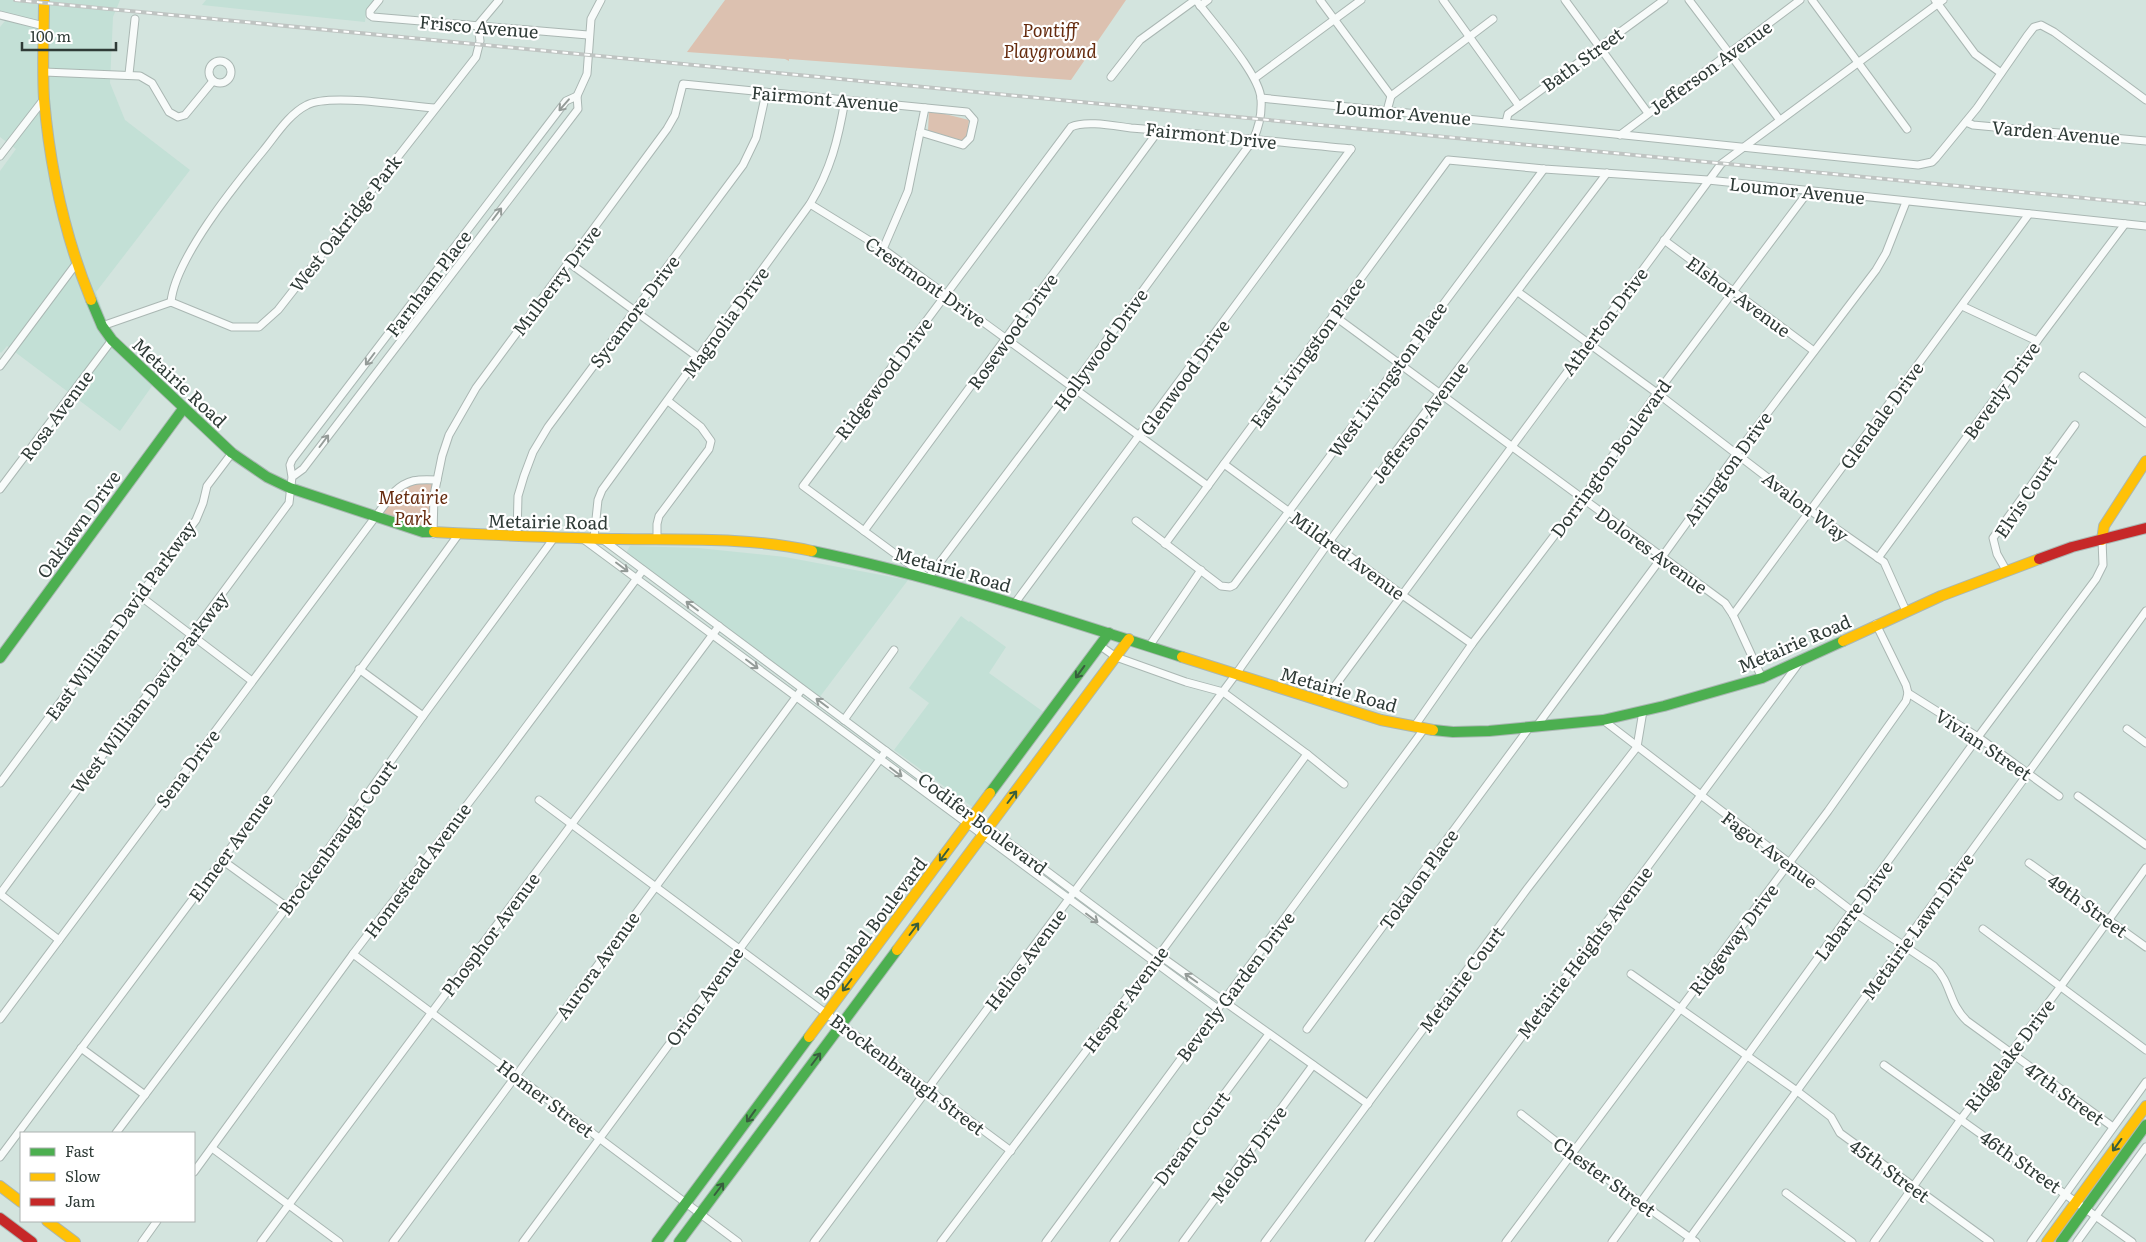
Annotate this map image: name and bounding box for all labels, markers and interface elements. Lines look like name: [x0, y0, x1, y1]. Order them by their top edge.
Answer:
street label: Frisco Avenue: [418, 7, 540, 45]
street label: Jefferson Avenue: [1643, 13, 1777, 121]
park label: Pontiff Playground: [1003, 16, 1097, 64]
scale bar: [22, 20, 116, 52]
street label: Bath Street: [1536, 20, 1629, 98]
text: 100 m: [30, 24, 71, 47]
street label: Fairmont Avenue: [750, 78, 900, 118]
street label: Loumor Avenue: [1334, 93, 1472, 131]
one-way arrow: [559, 99, 570, 112]
street label: Varden Avenue: [1991, 113, 2121, 151]
street label: Fairmont Drive: [1144, 115, 1278, 155]
street label: West Oakridge Park: [283, 148, 408, 297]
street label: Loumor Avenue: [1728, 169, 1866, 211]
one-way arrow: [492, 208, 503, 221]
street label: Mulberry Drive: [505, 219, 607, 341]
street label: Farnham Place: [379, 224, 477, 342]
street label: Crestmont Drive: [860, 229, 992, 333]
street label: Sycamore Drive: [583, 249, 685, 373]
street label: Elshor Avenue: [1681, 249, 1797, 343]
street label: Magnolia Drive: [675, 261, 775, 383]
street label: Atherton Drive: [1554, 261, 1654, 381]
street label: Rosewood Drive: [960, 267, 1064, 395]
street label: East Livingston Place: [1243, 271, 1371, 433]
street label: Hollywood Drive: [1046, 282, 1154, 416]
street label: West Livingston Place: [1321, 295, 1453, 463]
street label: Ridgewood Drive: [828, 311, 938, 445]
street label: Glenwood Drive: [1133, 313, 1235, 441]
street label: Metairie Road: [127, 331, 233, 433]
street label: Beverly Drive: [1956, 335, 2046, 445]
one-way arrow: [364, 352, 375, 365]
street label: Jefferson Avenue: [1364, 355, 1474, 489]
street label: Glendale Drive: [1833, 356, 1929, 474]
street label: Rosa Avenue: [13, 364, 99, 466]
street label: Dorrington Boulevard: [1543, 373, 1677, 543]
street label: Arlington Drive: [1676, 405, 1778, 531]
one-way arrow: [319, 435, 330, 448]
street label: Elvis Court: [1987, 448, 2063, 543]
street label: Oaklawn Drive: [30, 464, 126, 584]
street label: Avalon Way: [1757, 465, 1855, 548]
park label: Metairie Park: [378, 483, 448, 531]
street label: Dolores Avenue: [1590, 500, 1714, 600]
street label: Mildred Avenue: [1285, 504, 1411, 606]
street label: Metairie Road: [487, 506, 609, 536]
street label: East William David Parkway: [38, 514, 202, 726]
street label: Metairie Road: [891, 539, 1015, 599]
one-way arrow: [615, 562, 628, 573]
street label: West William David Parkway: [64, 585, 235, 799]
one-way arrow: [685, 601, 699, 611]
street label: Metairie Road: [1733, 607, 1855, 679]
one-way arrow: [745, 659, 758, 670]
street label: Metairie Road: [1277, 659, 1401, 719]
one-way arrow: [1075, 665, 1085, 679]
one-way arrow: [815, 698, 829, 708]
street label: Vivian Street: [1930, 702, 2038, 787]
street label: Sena Drive: [148, 723, 226, 813]
street label: Brockenbraugh Court: [271, 753, 403, 920]
street label: Codifer Boulevard: [913, 765, 1053, 881]
one-way arrow: [889, 766, 902, 777]
street label: Elmeer Avenue: [181, 787, 279, 907]
one-way arrow: [1007, 790, 1017, 804]
street label: Homestead Avenue: [357, 797, 477, 943]
street label: Fagot Avenue: [1716, 804, 1824, 894]
street label: Tokalon Place: [1372, 823, 1464, 935]
street label: Metairie Lawn Drive: [1854, 847, 1980, 1005]
one-way arrow: [939, 848, 950, 861]
street label: Bonnabel Boulevard: [807, 851, 933, 1005]
street label: Labarre Drive: [1807, 854, 1899, 966]
street label: Metairie Heights Avenue: [1510, 860, 1658, 1044]
street label: Phosphor Avenue: [434, 866, 546, 1002]
street label: 49th Street: [2042, 867, 2134, 944]
street label: Ridgeway Drive: [1682, 877, 1784, 1001]
street label: Helios Avenue: [978, 902, 1072, 1016]
street label: Aurora Avenue: [549, 905, 645, 1025]
street label: Beverly Garden Drive: [1169, 905, 1301, 1067]
one-way arrow: [1085, 913, 1099, 923]
street label: Metairie Court: [1412, 919, 1511, 1038]
one-way arrow: [908, 923, 919, 936]
street label: Hesper Avenue: [1076, 940, 1174, 1058]
street label: Orion Avenue: [659, 941, 749, 1051]
one-way arrow: [1185, 973, 1199, 983]
one-way arrow: [842, 978, 853, 991]
street label: Ridgelake Drive: [1957, 993, 2061, 1117]
street label: Brockenbraugh Street: [825, 1007, 992, 1142]
street label: Homer Street: [492, 1052, 601, 1144]
one-way arrow: [811, 1052, 821, 1066]
street label: 47th Street: [2020, 1055, 2111, 1132]
street label: Dream Court: [1146, 1084, 1236, 1191]
street label: Melody Drive: [1203, 1100, 1293, 1208]
one-way arrow: [745, 1109, 756, 1122]
street label: 46th Street: [1975, 1123, 2068, 1199]
street label: Chester Street: [1548, 1129, 1663, 1223]
legend: [20, 1132, 195, 1222]
street label: 45th Street: [1844, 1132, 1936, 1209]
one-way arrow: [2112, 1138, 2122, 1152]
text: Fast: [65, 1139, 94, 1162]
text: Slow: [65, 1164, 100, 1187]
one-way arrow: [714, 1182, 724, 1196]
text: Jam: [65, 1189, 96, 1212]

